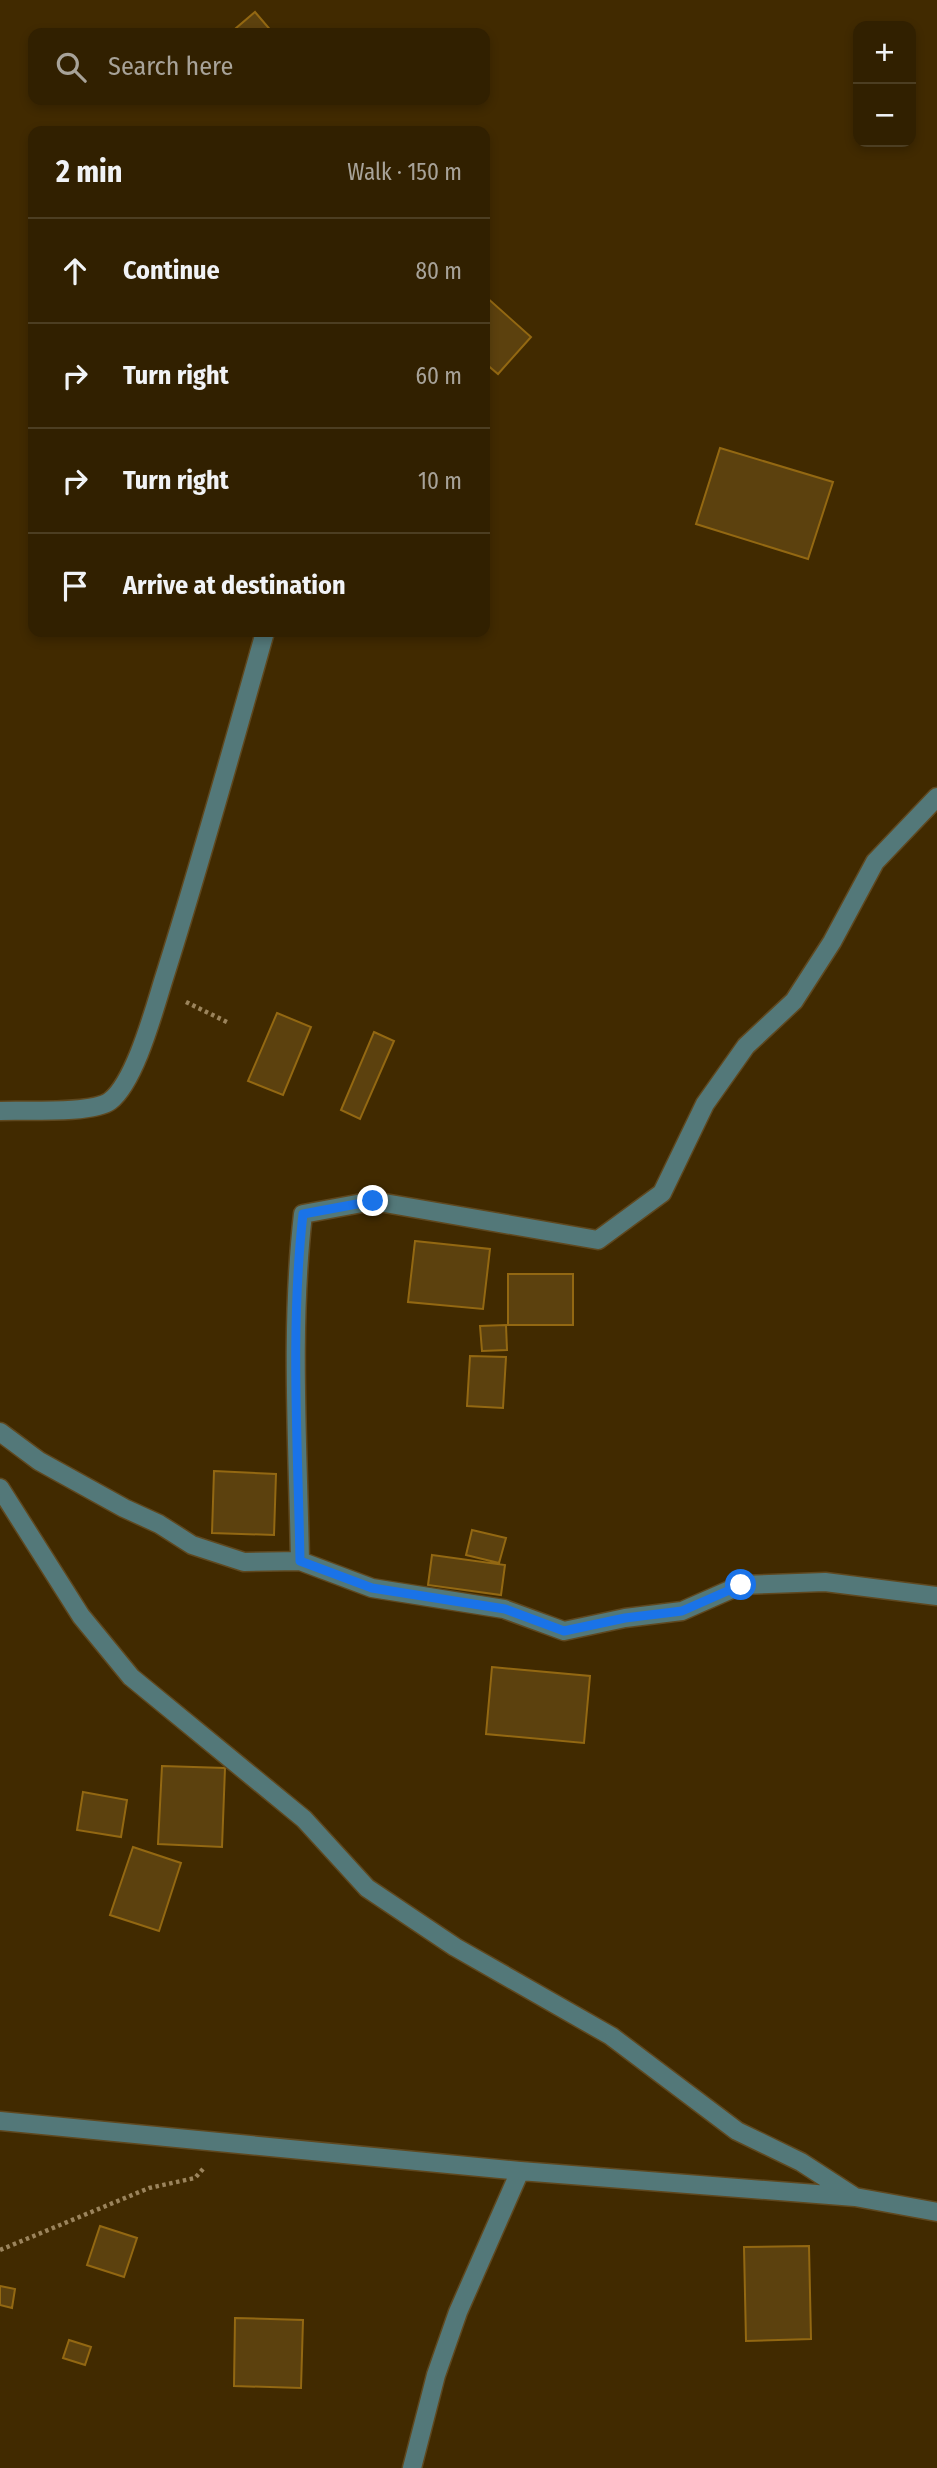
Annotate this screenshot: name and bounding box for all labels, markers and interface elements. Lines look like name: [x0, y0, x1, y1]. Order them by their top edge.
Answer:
map controls: [853, 21, 916, 147]
button: +: [853, 21, 916, 84]
search box: [28, 28, 490, 105]
icon: search: [52, 48, 90, 86]
text: Search here: [108, 51, 233, 82]
button: −: [853, 84, 916, 147]
text: 2 min: [56, 154, 123, 190]
text: Walk · 150 m: [347, 158, 462, 186]
icon: ahead: [56, 252, 94, 290]
text: Continue: [123, 255, 220, 286]
text: 80 m: [415, 257, 462, 285]
icon: right: [56, 357, 94, 395]
text: Turn right: [123, 360, 229, 391]
text: 60 m: [416, 362, 462, 390]
icon: right: [56, 462, 94, 500]
text: Turn right: [123, 465, 229, 496]
text: 10 m: [418, 467, 462, 495]
icon: arrive: [56, 567, 94, 605]
text: Arrive at destination: [123, 570, 346, 601]
route end: [357, 1185, 388, 1216]
route start: [725, 1569, 756, 1600]

